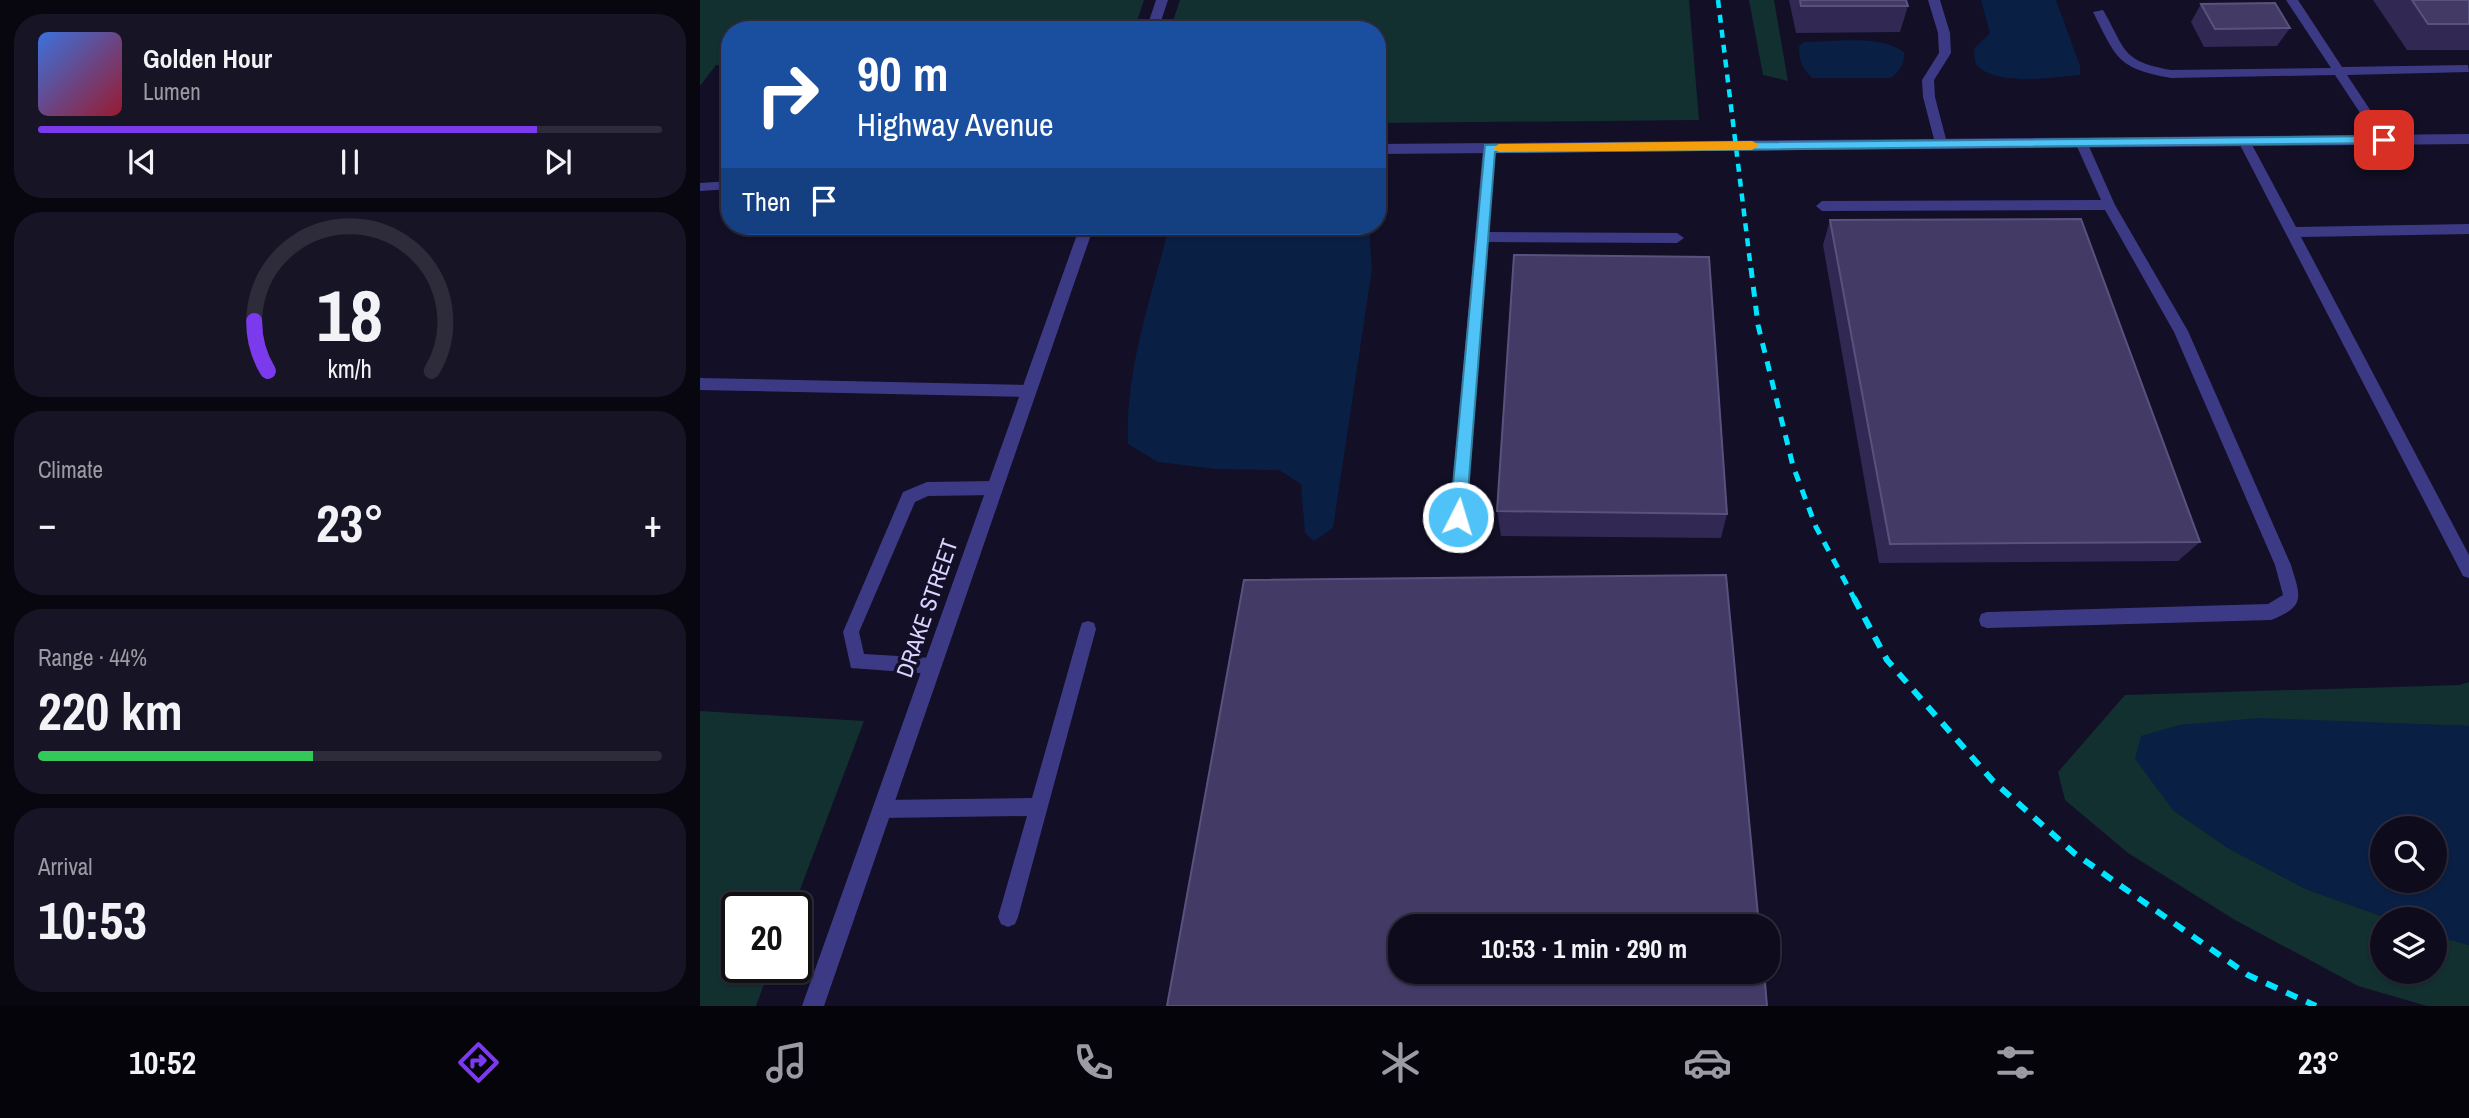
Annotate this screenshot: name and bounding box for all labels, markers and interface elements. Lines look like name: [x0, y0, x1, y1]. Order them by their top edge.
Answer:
text: 90 m: [857, 40, 949, 106]
text: Golden Hour: [143, 41, 272, 76]
icon: right: [742, 49, 833, 140]
text: Lumen: [143, 76, 201, 107]
text: Highway Avenue: [857, 103, 1053, 146]
pin: [2354, 110, 2414, 170]
icon: arrive: [2365, 121, 2403, 159]
icon: previous: [123, 143, 161, 181]
icon: pause: [331, 143, 369, 181]
icon: next: [539, 143, 577, 181]
icon: arrive: [805, 182, 843, 220]
text: Then: [742, 184, 791, 219]
text: 18: [317, 266, 383, 364]
text: km/h: [328, 351, 372, 385]
text: Climate: [38, 454, 103, 485]
position arrow: [1421, 480, 1495, 554]
text: 23°: [316, 488, 384, 558]
text: −: [38, 498, 56, 549]
text: +: [644, 498, 662, 549]
street label: DRAKE STREET: [888, 534, 965, 681]
text: Range · 44%: [38, 642, 147, 673]
text: 220 km: [38, 676, 183, 746]
map controls: [2370, 816, 2447, 984]
button: search: [2370, 816, 2447, 893]
text: Arrival: [38, 851, 93, 882]
text: 10:53: [38, 885, 147, 955]
speed limit sign: 20: [721, 892, 812, 983]
button: layers: [2370, 907, 2447, 984]
text: 10:53 · 1 min · 290 m: [1481, 931, 1687, 966]
icon: directions: [454, 1038, 503, 1087]
icon: music: [762, 1038, 811, 1087]
icon: phone: [1069, 1038, 1118, 1087]
icon: climate: [1376, 1038, 1425, 1087]
icon: car: [1683, 1038, 1732, 1087]
icon: filters: [1991, 1038, 2040, 1087]
text: 10:52: [129, 1041, 196, 1084]
text: 23°: [2298, 1041, 2340, 1084]

